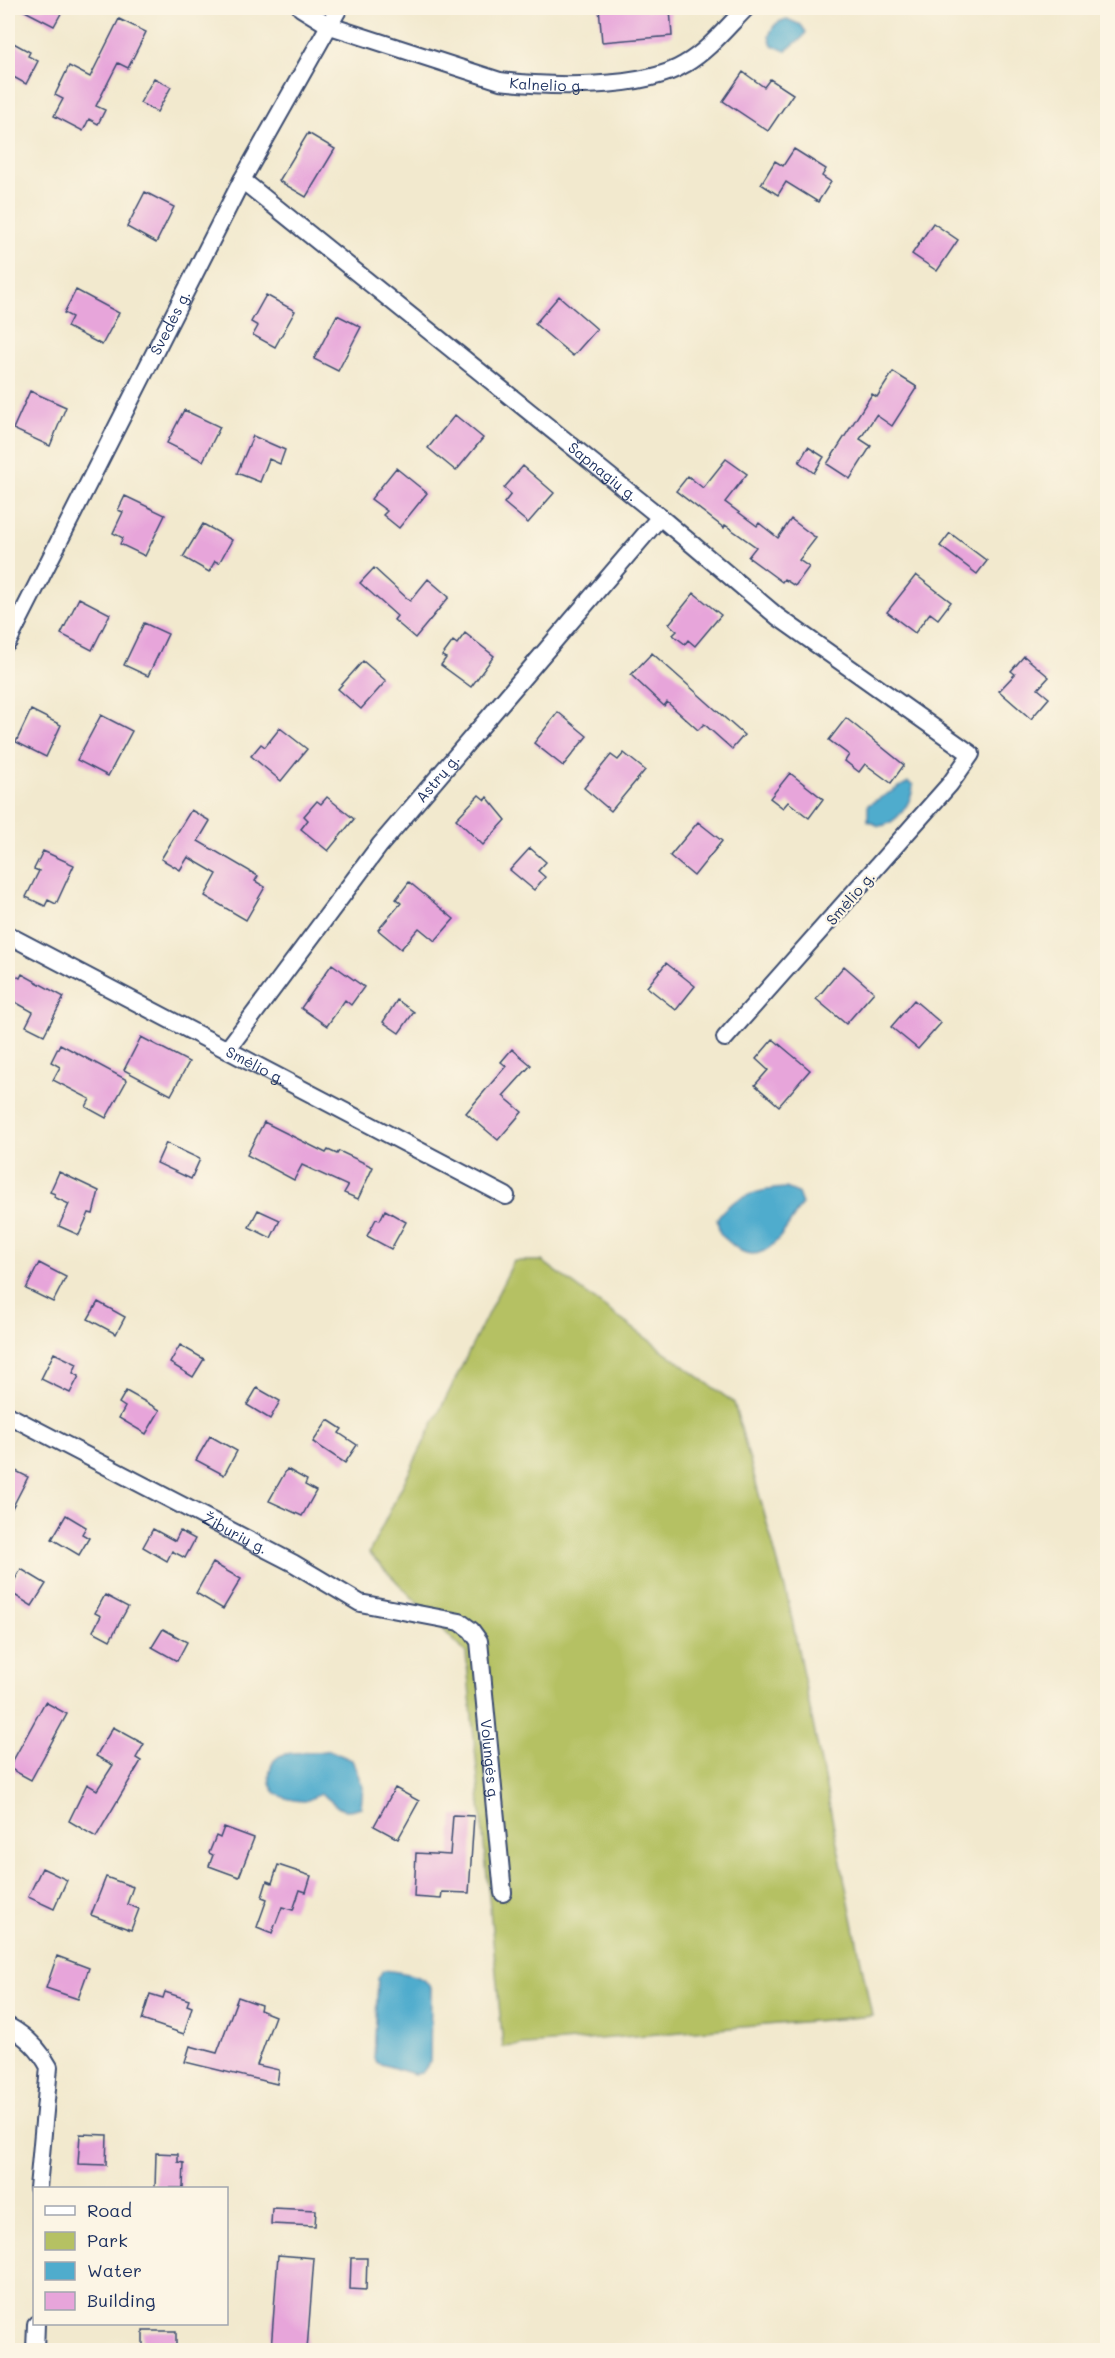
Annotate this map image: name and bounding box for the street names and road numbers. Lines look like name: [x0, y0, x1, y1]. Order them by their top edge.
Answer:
street label: Kalnelio g.: [509, 72, 585, 95]
street label: Švedės g.: [145, 287, 195, 358]
street label: Šapnagių g.: [564, 437, 642, 505]
street label: Astrų g.: [411, 749, 464, 806]
street label: Smėlio g.: [821, 867, 879, 929]
street label: Smėlio g.: [223, 1041, 289, 1089]
street label: Žiburių g.: [199, 1508, 271, 1558]
street label: Volungės g.: [476, 1718, 504, 1802]

